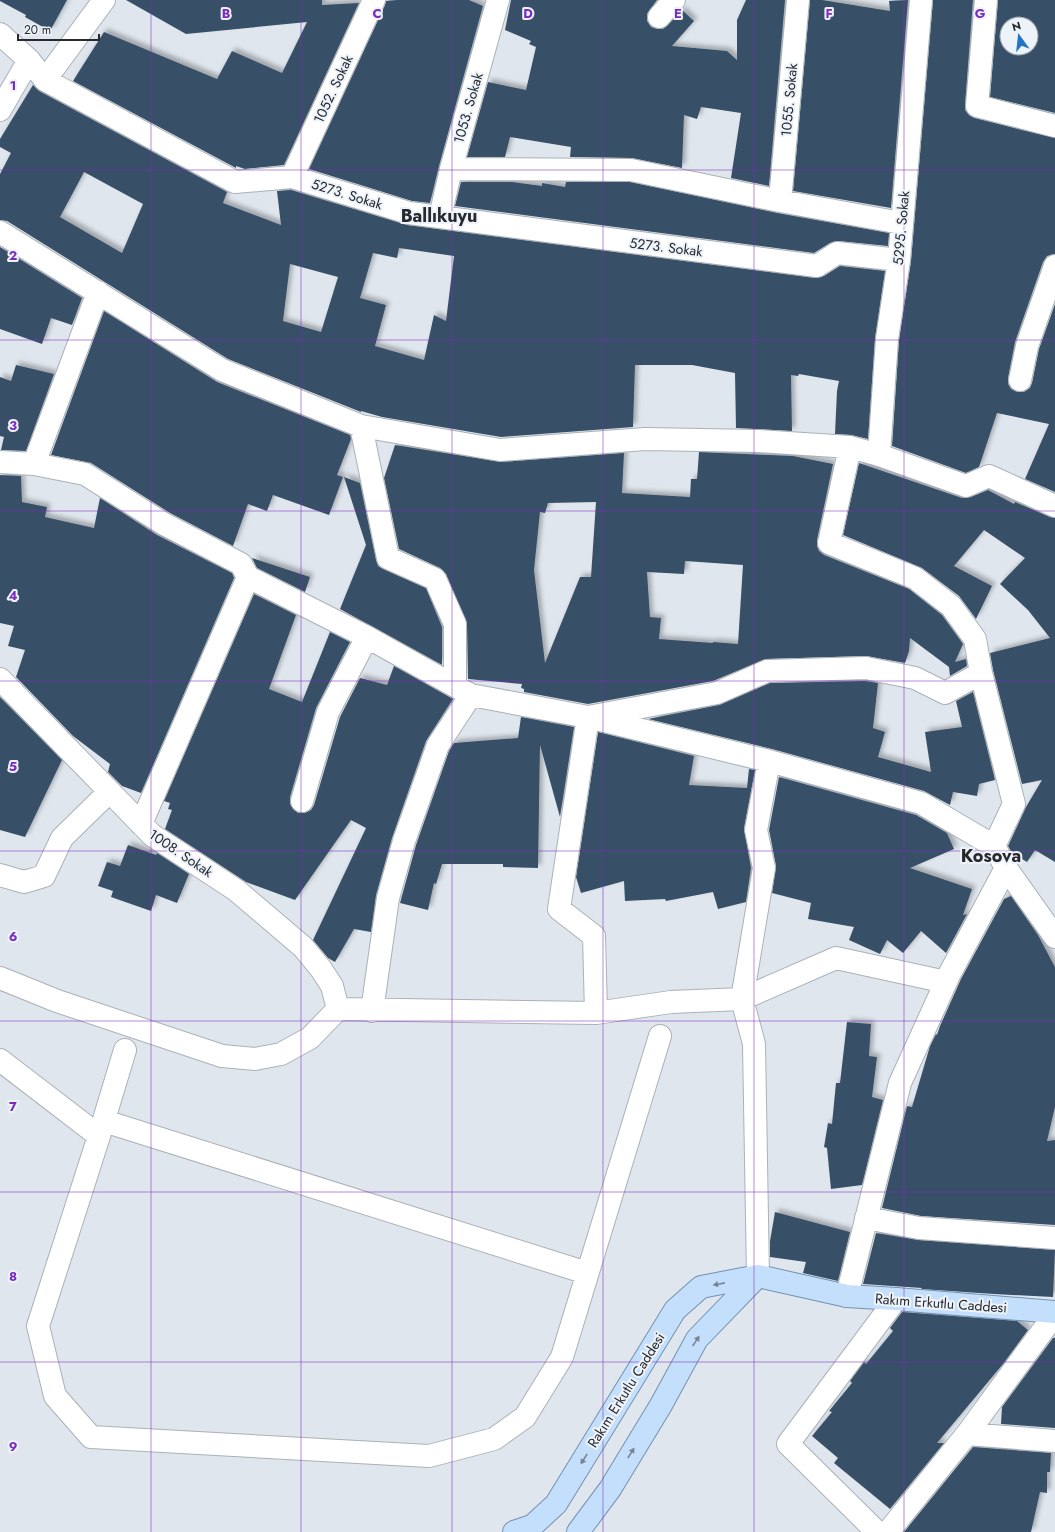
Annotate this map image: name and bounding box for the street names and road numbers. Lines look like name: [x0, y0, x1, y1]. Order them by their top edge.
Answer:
street label: 1052. Sokak: [308, 51, 358, 126]
street label: 1055. Sokak: [776, 62, 802, 137]
street label: 1053. Sokak: [448, 69, 488, 146]
street label: 5273. Sokak: [309, 174, 386, 215]
street label: 5295. Sokak: [888, 189, 914, 266]
street label: 5273. Sokak: [628, 233, 704, 262]
street label: 1008. Sokak: [145, 824, 218, 882]
street label: Rakım Erkutlu Caddesi: [874, 1288, 1008, 1318]
street label: Rakım Erkutlu Caddesi: [582, 1329, 670, 1451]

